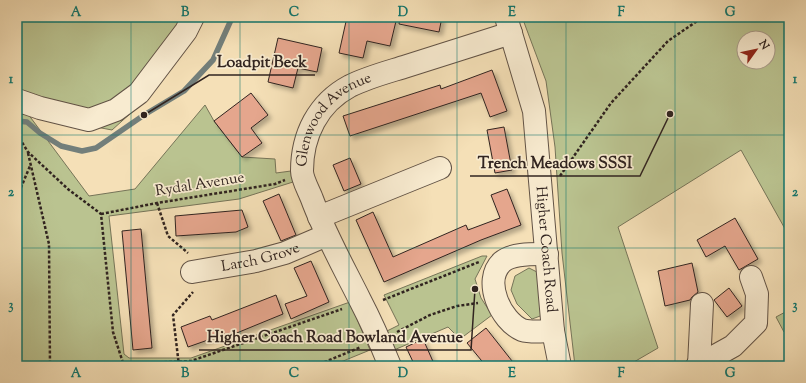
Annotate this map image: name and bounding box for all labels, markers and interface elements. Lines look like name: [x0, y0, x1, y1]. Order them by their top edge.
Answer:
text: A: [71, 4, 82, 22]
text: B: [181, 4, 190, 22]
text: C: [289, 4, 299, 22]
text: D: [398, 4, 408, 22]
text: E: [508, 4, 516, 22]
text: F: [617, 4, 625, 22]
text: G: [725, 4, 736, 22]
north arrow: [736, 30, 776, 70]
text: N: [754, 36, 773, 53]
callout: Loadpit Beck: [209, 47, 315, 75]
text: Loadpit Beck: [217, 52, 307, 75]
street label: Glenwood Avenue: [291, 68, 374, 168]
text: 1: [9, 71, 14, 89]
text: 1: [793, 71, 798, 89]
callout: Trench Meadows SSSI: [470, 148, 640, 176]
text: Trench Meadows SSSI: [478, 153, 633, 176]
street label: Rydal Avenue: [154, 168, 246, 202]
text: 2: [8, 184, 15, 202]
text: 2: [792, 184, 799, 202]
street label: Higher Coach Road: [530, 185, 562, 314]
street label: Larch Grove: [220, 237, 303, 277]
text: 3: [8, 297, 14, 315]
text: 3: [792, 297, 798, 315]
callout: Higher Coach Road Bowland Avenue: [199, 322, 471, 350]
text: Higher Coach Road Bowland Avenue: [207, 327, 464, 350]
text: A: [71, 365, 82, 383]
text: B: [181, 365, 190, 383]
text: C: [289, 365, 299, 383]
text: D: [398, 365, 408, 383]
text: E: [508, 365, 516, 383]
text: F: [617, 365, 625, 383]
text: G: [725, 365, 736, 383]

